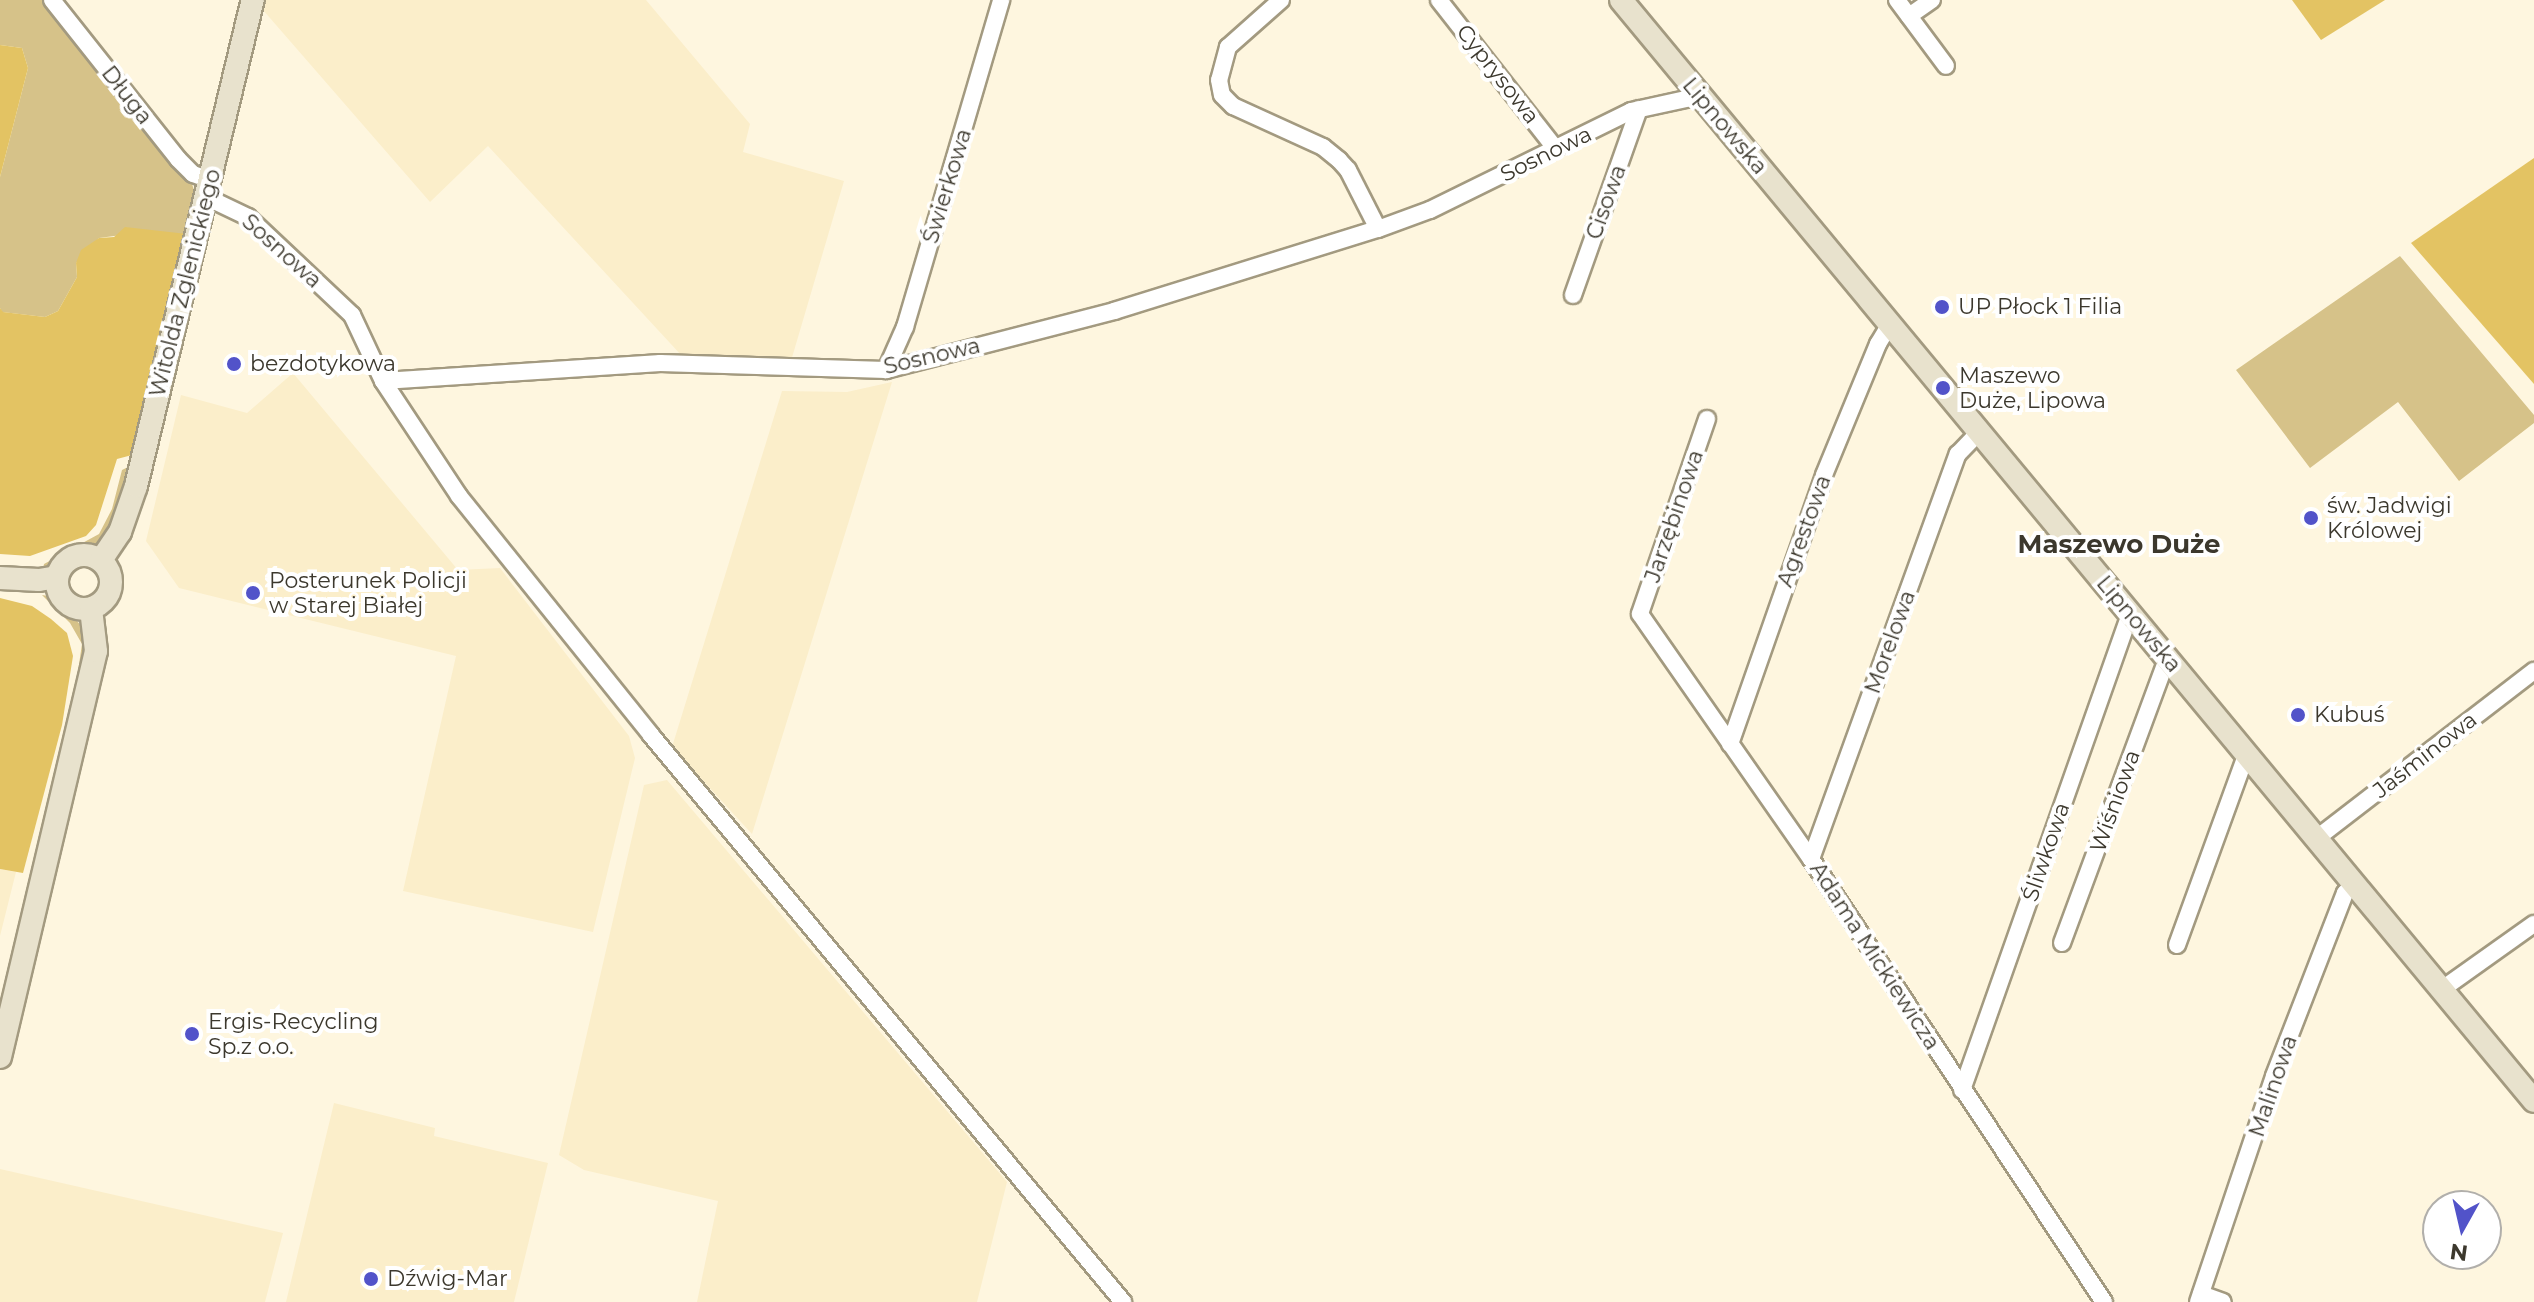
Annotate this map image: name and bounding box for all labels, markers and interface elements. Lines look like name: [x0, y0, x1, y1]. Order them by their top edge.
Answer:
street label: Cyprysowa: [1451, 19, 1545, 129]
street label: Długa: [96, 60, 158, 130]
street label: Lipnowska: [1677, 72, 1773, 180]
street label: Sosnowa: [1496, 121, 1596, 187]
street label: Świerkowa: [917, 125, 977, 247]
street label: Cisowa: [1580, 161, 1632, 243]
street label: Witolda Zglenickiego: [144, 166, 226, 400]
street label: Sosnowa: [237, 208, 327, 294]
place label: UP Płock 1 Filia: [1958, 294, 2122, 320]
marker: UP Płock 1 Filia: [1933, 298, 1951, 316]
street label: Sosnowa: [881, 332, 983, 380]
place label: bezdotykowa: [250, 351, 396, 377]
marker: bezdotykowa: [225, 355, 243, 373]
place label: Maszewo Duże, Lipowa: [1959, 362, 2106, 414]
marker: Maszewo Duże, Lipowa: [1934, 379, 1952, 397]
street label: Jarzębinowa: [1639, 446, 1709, 586]
street label: Agrestowa: [1772, 471, 1836, 591]
place label: św. Jadwigi Królowej: [2327, 492, 2452, 544]
marker: św. Jadwigi Królowej: [2302, 509, 2320, 527]
district label: Maszewo Duże: [2018, 529, 2220, 561]
place label: Posterunek Policji w Starej Białej: [269, 567, 467, 618]
street label: Lipnowska: [2091, 570, 2187, 678]
marker: Posterunek Policji w Starej Białej: [244, 584, 262, 602]
street label: Morelowa: [1859, 587, 1921, 697]
place label: Kubuś: [2314, 702, 2384, 728]
marker: Kubuś: [2289, 706, 2307, 724]
street label: Jaśminowa: [2368, 706, 2482, 804]
street label: Wiśniowa: [2084, 746, 2146, 856]
street label: Śliwkowa: [2017, 799, 2075, 905]
street label: Adama Mickiewicza: [1804, 857, 1946, 1055]
place label: Ergis-Recycling Sp.z o.o.: [208, 1008, 378, 1060]
marker: Ergis-Recycling Sp.z o.o.: [183, 1025, 201, 1043]
street label: Malinowa: [2243, 1032, 2303, 1140]
north arrow: [2422, 1190, 2502, 1270]
text: N: [2448, 1238, 2470, 1267]
place label: Dźwig-Mar: [387, 1266, 508, 1292]
marker: Dźwig-Mar: [362, 1270, 380, 1288]

